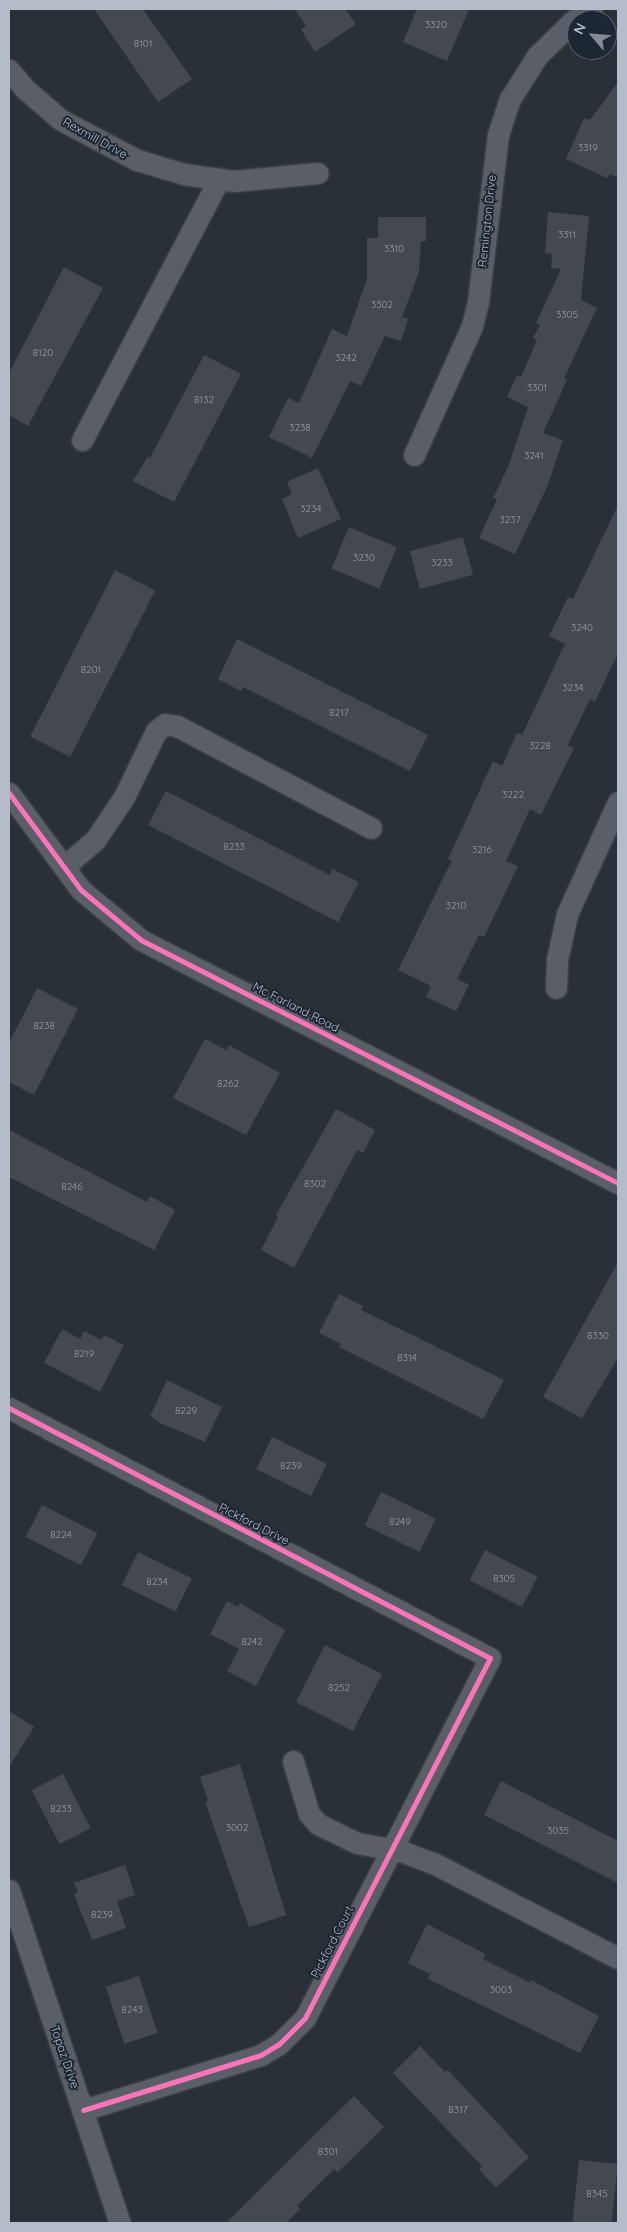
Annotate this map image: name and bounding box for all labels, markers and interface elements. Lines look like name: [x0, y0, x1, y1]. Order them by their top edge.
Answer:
north arrow: [567, 10, 617, 60]
house number: 3320: [425, 19, 447, 31]
text: N: [569, 20, 590, 37]
house number: 8101: [134, 38, 152, 50]
street label: Rexmill Drive: [60, 114, 130, 162]
house number: 3319: [578, 142, 598, 154]
street label: Remington Drive: [475, 174, 499, 268]
house number: 3311: [558, 229, 576, 241]
house number: 3310: [384, 243, 404, 255]
house number: 3302: [371, 299, 393, 311]
house number: 3305: [556, 309, 578, 321]
house number: 8120: [33, 347, 53, 359]
house number: 3242: [335, 352, 357, 364]
house number: 3301: [527, 382, 547, 394]
house number: 8132: [194, 394, 214, 406]
house number: 3238: [289, 422, 311, 434]
house number: 3241: [524, 450, 544, 462]
house number: 3234: [300, 503, 322, 515]
house number: 3237: [499, 514, 521, 526]
house number: 3230: [353, 552, 375, 564]
house number: 3233: [431, 557, 453, 569]
house number: 3240: [571, 622, 593, 634]
house number: 8201: [81, 664, 101, 676]
house number: 3234: [562, 682, 584, 694]
house number: 8217: [329, 707, 349, 719]
house number: 3228: [529, 740, 551, 752]
house number: 3222: [502, 789, 524, 801]
house number: 8233: [223, 841, 245, 853]
house number: 3216: [472, 844, 492, 856]
house number: 3210: [446, 900, 466, 912]
street label: Mc Farland Road: [250, 979, 342, 1035]
house number: 8238: [33, 1020, 55, 1032]
house number: 8262: [217, 1078, 239, 1090]
house number: 8302: [304, 1178, 326, 1190]
house number: 8246: [61, 1181, 83, 1193]
house number: 8330: [587, 1330, 609, 1342]
house number: 8219: [74, 1348, 94, 1360]
house number: 8314: [397, 1352, 417, 1364]
house number: 8229: [175, 1405, 197, 1417]
house number: 8239: [280, 1460, 302, 1472]
street label: Pickford Drive: [216, 1500, 292, 1548]
house number: 8249: [389, 1516, 411, 1528]
house number: 8224: [50, 1529, 72, 1541]
house number: 8305: [493, 1573, 515, 1585]
house number: 8234: [146, 1576, 168, 1588]
house number: 8242: [241, 1636, 263, 1648]
house number: 8252: [328, 1682, 350, 1694]
house number: 8233: [50, 1803, 72, 1815]
house number: 3002: [226, 1822, 248, 1834]
house number: 3035: [547, 1825, 569, 1837]
street label: Pickford Court: [308, 1904, 356, 1980]
house number: 8239: [91, 1909, 113, 1921]
house number: 3003: [490, 1984, 512, 1996]
house number: 8243: [121, 2004, 143, 2016]
street label: Topaz Drive: [48, 2024, 82, 2090]
house number: 8317: [448, 2104, 468, 2116]
house number: 8301: [318, 2146, 338, 2158]
house number: 8345: [586, 2188, 608, 2200]

